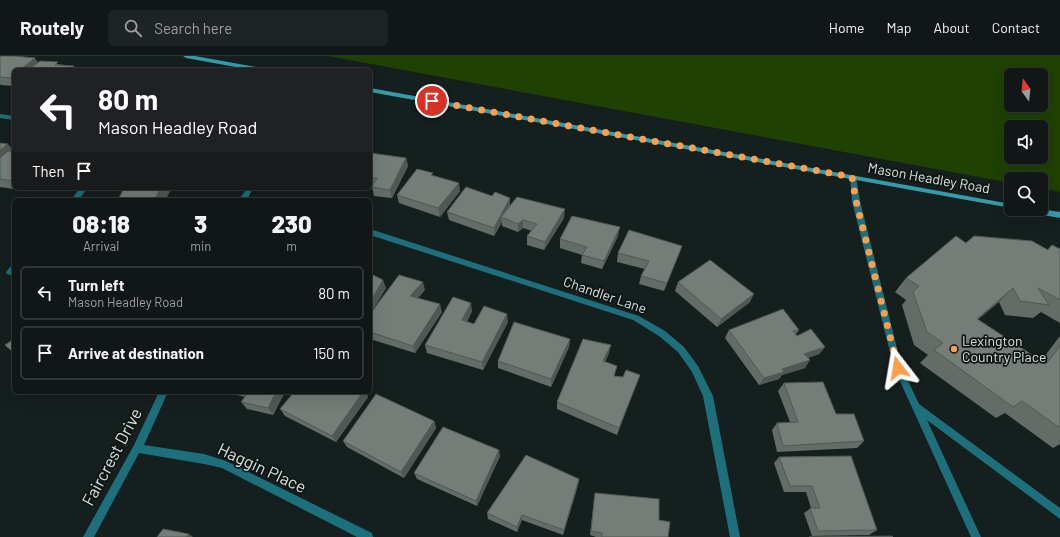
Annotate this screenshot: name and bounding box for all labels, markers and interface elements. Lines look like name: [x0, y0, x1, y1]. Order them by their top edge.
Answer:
search box: [108, 10, 388, 46]
text: Routely: [20, 16, 84, 39]
icon: search: [122, 17, 144, 39]
text: Search here: [154, 19, 232, 37]
text: Home: [829, 19, 865, 36]
text: Map: [887, 19, 911, 36]
text: About: [933, 19, 970, 36]
text: Contact: [992, 19, 1040, 36]
north arrow: [1004, 68, 1048, 112]
map controls: [1004, 68, 1048, 216]
text: 80 m: [98, 82, 158, 116]
icon: left: [32, 84, 84, 136]
pin: [415, 84, 449, 118]
icon: arrive: [421, 90, 443, 112]
text: Mason Headley Road: [98, 116, 257, 138]
button: sound: [1004, 120, 1048, 164]
street label: Mason Headley Road: [867, 158, 992, 197]
icon: arrive: [73, 160, 95, 182]
text: Then: [32, 162, 65, 180]
button: search: [1004, 172, 1048, 216]
text: 08:18: [72, 209, 130, 238]
text: 3: [194, 209, 207, 238]
text: 230: [272, 209, 312, 238]
text: Arrival: [83, 238, 119, 254]
text: min: [190, 238, 211, 254]
text: m: [286, 238, 297, 254]
street label: Chandler Lane: [561, 272, 649, 317]
text: Turn left: [68, 276, 124, 294]
icon: left: [34, 282, 56, 304]
text: 80 m: [318, 284, 350, 302]
text: Mason Headley Road: [68, 294, 183, 310]
place label: Lexington Country Place: [962, 332, 1046, 365]
icon: arrive: [34, 342, 56, 364]
text: Arrive at destination: [68, 344, 204, 362]
text: 150 m: [313, 344, 350, 362]
marker: Lexington Country Place: [949, 344, 959, 354]
position arrow: [877, 347, 919, 389]
street label: Faircrest Drive: [77, 404, 145, 509]
street label: Haggin Place: [215, 438, 310, 496]

